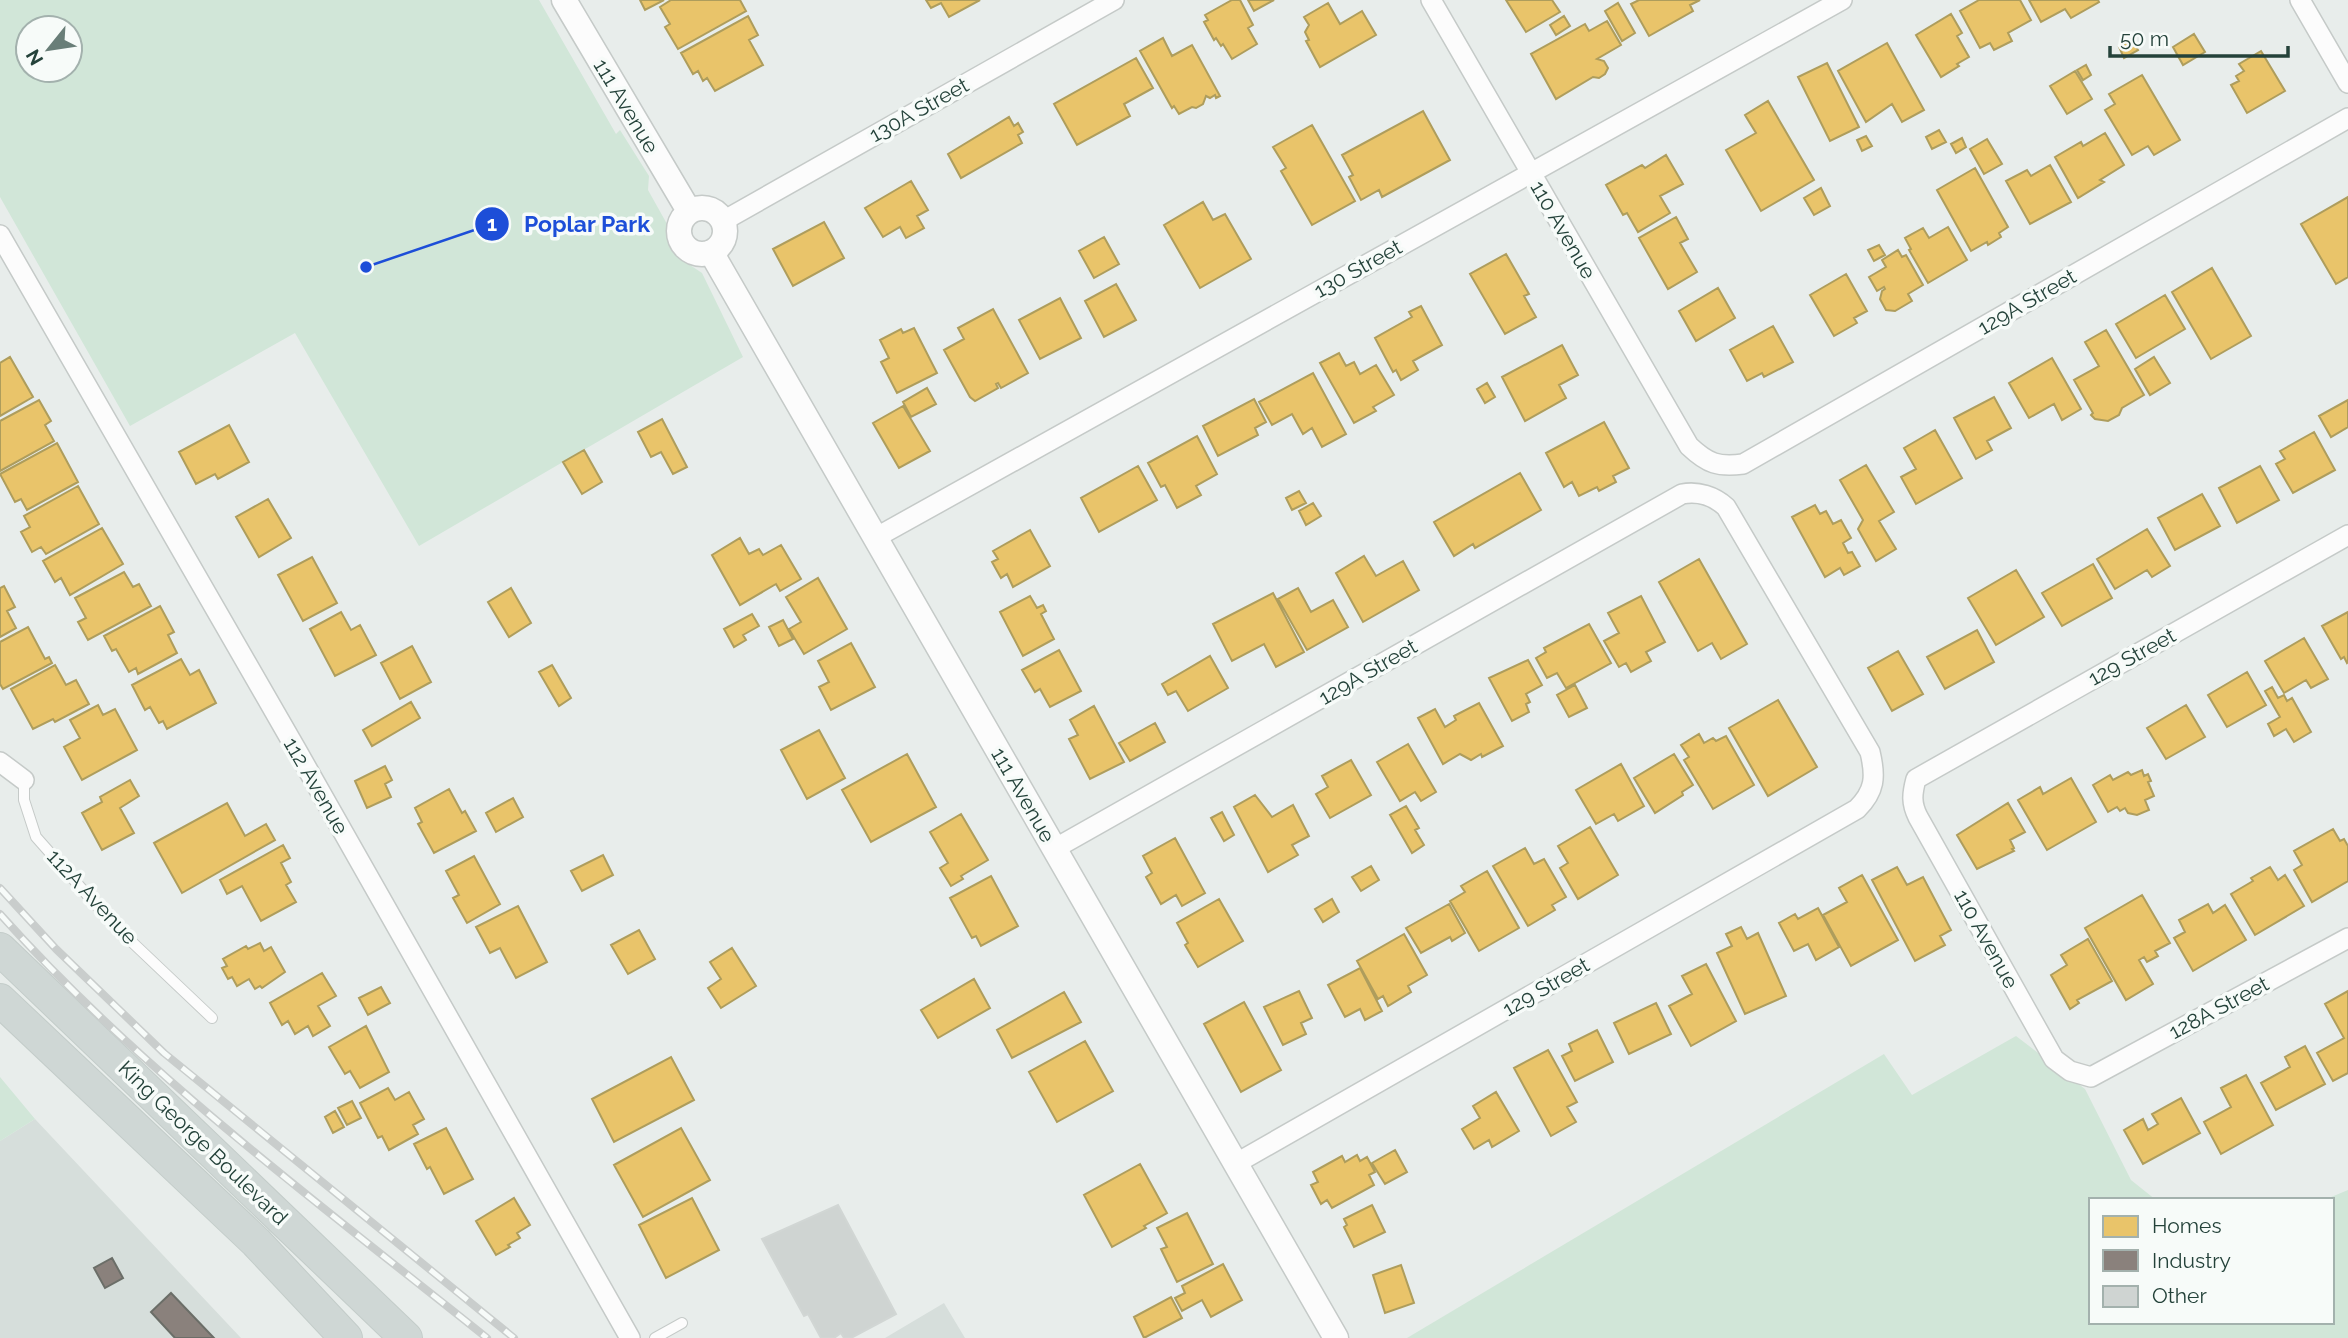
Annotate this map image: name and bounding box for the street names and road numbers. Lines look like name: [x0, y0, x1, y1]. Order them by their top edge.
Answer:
street label: 111 Avenue: [589, 54, 664, 157]
street label: 130A Street: [865, 72, 973, 147]
street label: 110 Avenue: [1525, 176, 1602, 283]
street label: 130 Street: [1309, 234, 1406, 303]
street label: 129A Street: [1973, 263, 2080, 340]
street label: 129 Street: [2084, 622, 2180, 691]
street label: 129A Street: [1314, 633, 1421, 710]
street label: 112 Avenue: [279, 733, 354, 838]
street label: 111 Avenue: [986, 743, 1061, 847]
street label: 112A Avenue: [42, 844, 143, 949]
street label: 110 Avenue: [1949, 885, 2024, 993]
street label: 129 Street: [1498, 952, 1593, 1021]
street label: 128A Street: [2165, 971, 2273, 1044]
street label: King George Boulevard: [114, 1055, 293, 1230]

